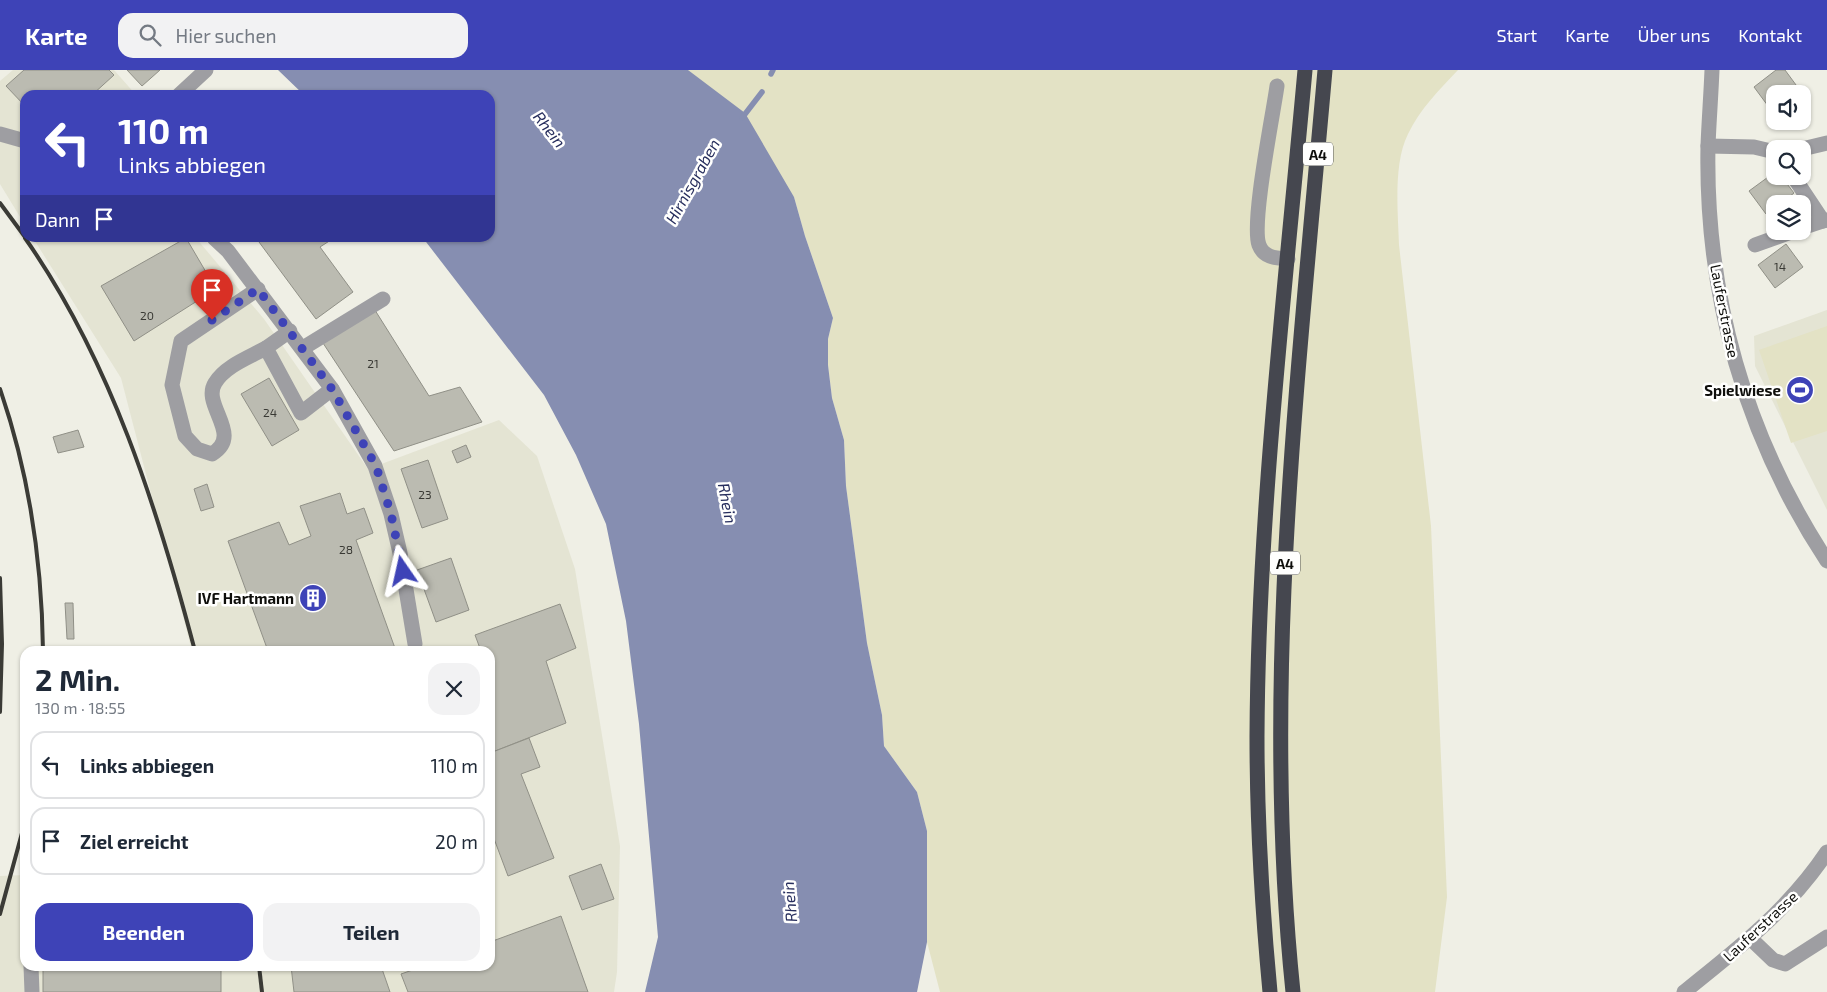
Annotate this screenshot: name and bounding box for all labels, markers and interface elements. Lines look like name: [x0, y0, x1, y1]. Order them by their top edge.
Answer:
search box: [118, 13, 468, 58]
text: Karte: [25, 21, 88, 50]
icon: search: [136, 21, 164, 49]
text: Hier suchen: [176, 24, 277, 47]
text: Start: [1496, 24, 1537, 46]
text: Karte: [1565, 24, 1610, 46]
text: Über uns: [1638, 24, 1710, 46]
text: Kontakt: [1738, 24, 1802, 46]
map controls: [1766, 85, 1811, 240]
button: sound: [1766, 85, 1811, 130]
water label: Rhein: [530, 107, 570, 151]
text: 110 m: [118, 109, 209, 151]
icon: left: [35, 110, 100, 175]
water label: Hirnisgraben: [661, 135, 723, 227]
button: search: [1766, 140, 1811, 185]
road number: A4: [1303, 142, 1333, 166]
text: Links abbiegen: [118, 151, 266, 177]
button: layers: [1766, 195, 1811, 240]
icon: arrive: [90, 205, 118, 233]
text: Dann: [35, 208, 80, 231]
house number: 14: [1774, 259, 1786, 273]
street label: Lauferstrasse: [1707, 263, 1743, 359]
pin: [191, 269, 233, 320]
icon: arrive: [198, 276, 226, 304]
house number: 20: [140, 308, 154, 322]
house number: 21: [367, 356, 379, 370]
sports icon: Spielwiese: [1785, 375, 1815, 405]
place label: Spielwiese: [1704, 381, 1781, 399]
house number: 24: [263, 405, 277, 419]
water label: Rhein: [715, 481, 741, 525]
house number: 23: [418, 487, 432, 501]
house number: 28: [339, 542, 353, 556]
position arrow: [376, 544, 428, 596]
road number: A4: [1270, 552, 1300, 574]
building icon: IVF Hartmann: [298, 583, 328, 613]
place label: IVF Hartmann: [197, 589, 294, 607]
text: 2 Min.: [35, 661, 120, 697]
button: close: [428, 663, 480, 715]
text: 130 m · 18:55: [35, 698, 125, 717]
icon: left: [37, 751, 65, 779]
text: Links abbiegen: [80, 754, 214, 777]
text: 110 m: [431, 754, 478, 777]
icon: arrive: [37, 827, 65, 855]
text: Ziel erreicht: [80, 830, 189, 853]
text: 20 m: [435, 830, 478, 853]
water label: Rhein: [778, 881, 800, 923]
street label: Lauferstrasse: [1719, 887, 1801, 965]
button: Beenden: [35, 903, 253, 961]
button: Teilen: [263, 903, 480, 961]

